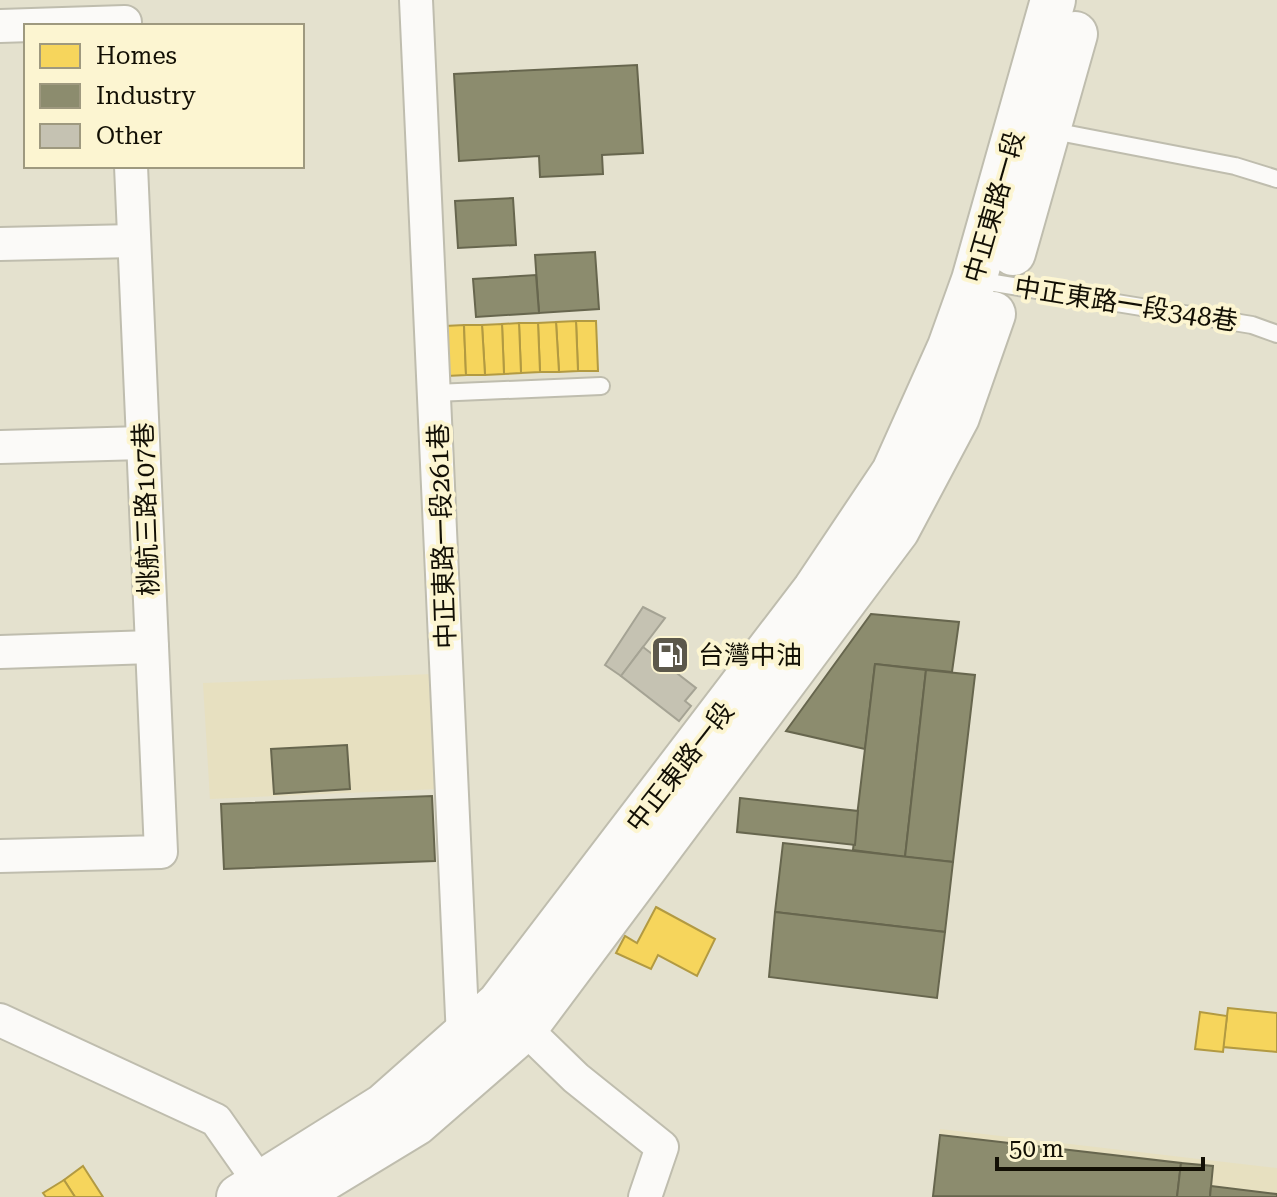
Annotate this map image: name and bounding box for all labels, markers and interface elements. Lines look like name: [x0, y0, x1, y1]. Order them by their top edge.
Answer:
legend: [24, 24, 304, 168]
text: Homes: [96, 42, 177, 70]
text: Industry: [96, 82, 197, 110]
text: Other: [96, 122, 163, 150]
street label: 中正東路一段: [958, 128, 1030, 286]
street label: 中正東路一段348巷: [1012, 272, 1240, 336]
street label: 桃航三路107巷: [128, 422, 164, 596]
street label: 中正東路一段261巷: [423, 423, 461, 649]
fuel station icon: 台灣中油: [649, 634, 691, 676]
place label: 台灣中油: [698, 640, 802, 670]
street label: 中正東路一段: [620, 696, 740, 838]
scale bar: [997, 1121, 1203, 1171]
text: 50 m: [1009, 1135, 1064, 1163]

